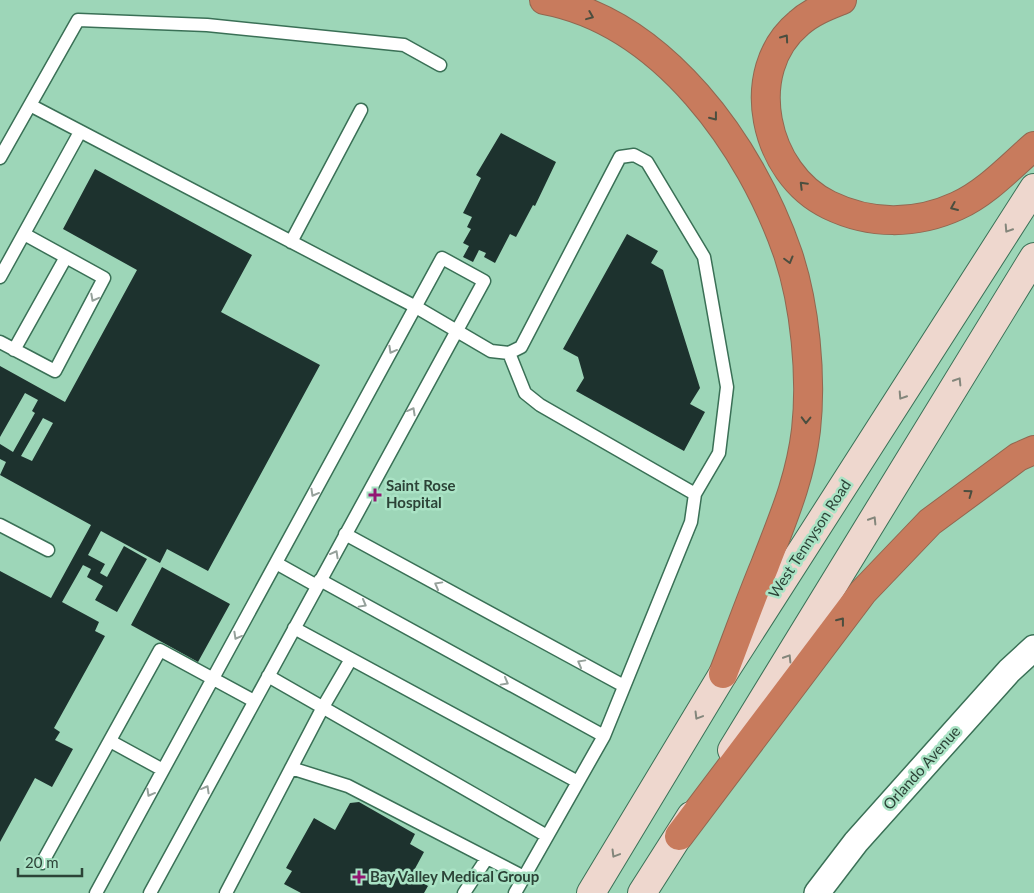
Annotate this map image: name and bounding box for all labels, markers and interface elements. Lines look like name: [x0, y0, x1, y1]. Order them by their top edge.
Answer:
one-way arrow: [585, 9, 594, 20]
one-way arrow: [779, 34, 788, 44]
one-way arrow: [708, 111, 716, 120]
one-way arrow: [800, 182, 809, 191]
one-way arrow: [950, 200, 959, 211]
one-way arrow: [1004, 224, 1014, 233]
one-way arrow: [783, 255, 793, 263]
one-way arrow: [90, 293, 100, 302]
one-way arrow: [388, 345, 398, 354]
one-way arrow: [951, 378, 961, 387]
one-way arrow: [898, 390, 908, 399]
one-way arrow: [406, 408, 416, 417]
one-way arrow: [801, 417, 811, 425]
place label: Saint Rose Hospital: [386, 476, 456, 511]
street label: West Tennyson Road: [764, 476, 854, 601]
one-way arrow: [310, 488, 320, 497]
marker: Saint Rose Hospital: [368, 488, 382, 502]
one-way arrow: [963, 490, 973, 499]
one-way arrow: [866, 516, 876, 525]
one-way arrow: [328, 550, 338, 559]
one-way arrow: [435, 581, 444, 591]
one-way arrow: [357, 598, 366, 608]
one-way arrow: [835, 618, 843, 627]
one-way arrow: [233, 630, 243, 639]
one-way arrow: [781, 655, 791, 664]
one-way arrow: [578, 659, 587, 669]
one-way arrow: [500, 675, 509, 685]
one-way arrow: [695, 711, 705, 720]
street label: Orlando Avenue: [879, 722, 964, 813]
one-way arrow: [200, 785, 210, 794]
one-way arrow: [146, 788, 156, 797]
scale bar: [18, 846, 81, 878]
one-way arrow: [612, 848, 621, 857]
text: 20 m: [25, 853, 59, 871]
place label: Bay Valley Medical Group: [370, 867, 539, 885]
marker: Bay Valley Medical Group: [352, 870, 366, 884]

